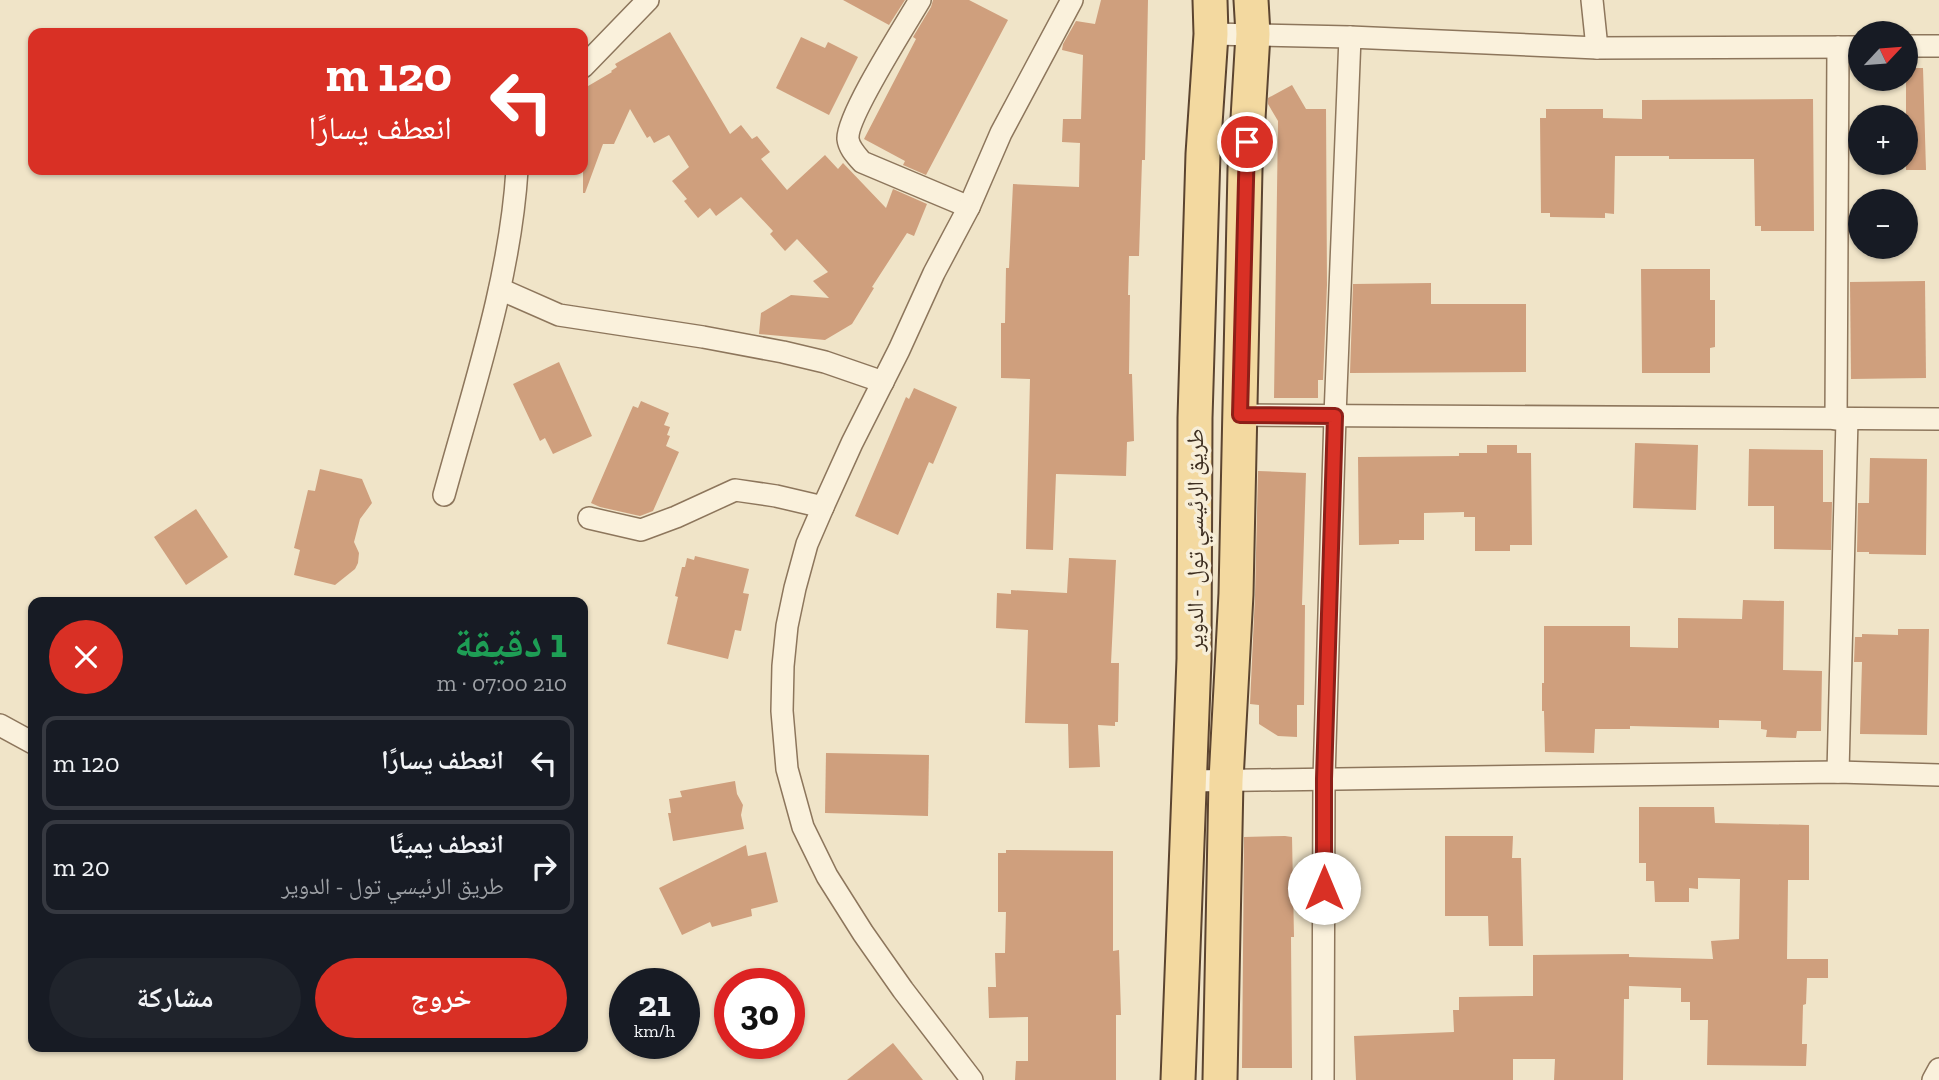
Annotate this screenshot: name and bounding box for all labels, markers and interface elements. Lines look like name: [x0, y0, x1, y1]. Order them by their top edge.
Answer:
north arrow: [1848, 21, 1918, 91]
map controls: [1848, 21, 1918, 259]
text: 120 m: [326, 45, 452, 104]
icon: left: [476, 56, 567, 147]
button: +: [1848, 105, 1918, 175]
text: انعطف يسارًا: [309, 109, 452, 147]
pin: [1217, 112, 1277, 172]
icon: arrive: [1228, 123, 1266, 161]
button: −: [1848, 189, 1918, 259]
street label: طريق الرئيسي تول - الدوير: [1181, 429, 1214, 652]
text: 1 دقيقة: [454, 617, 567, 668]
button: close: [49, 620, 123, 694]
text: 210 m · 07:00: [437, 669, 567, 697]
text: انعطف يسارًا: [381, 744, 504, 776]
icon: left: [525, 744, 563, 782]
text: 120 m: [53, 747, 120, 779]
text: انعطف يمينًا: [389, 828, 504, 860]
icon: right: [525, 848, 563, 886]
text: 20 m: [53, 851, 110, 883]
position arrow: [1287, 851, 1361, 925]
text: طريق الرئيسي تول - الدوير: [281, 872, 504, 900]
button: مشاركة: [49, 958, 301, 1038]
button: خروج: [315, 958, 567, 1038]
speed limit sign: 30: [714, 968, 805, 1059]
text: 21: [638, 983, 671, 1025]
text: km/h: [634, 1020, 675, 1042]

